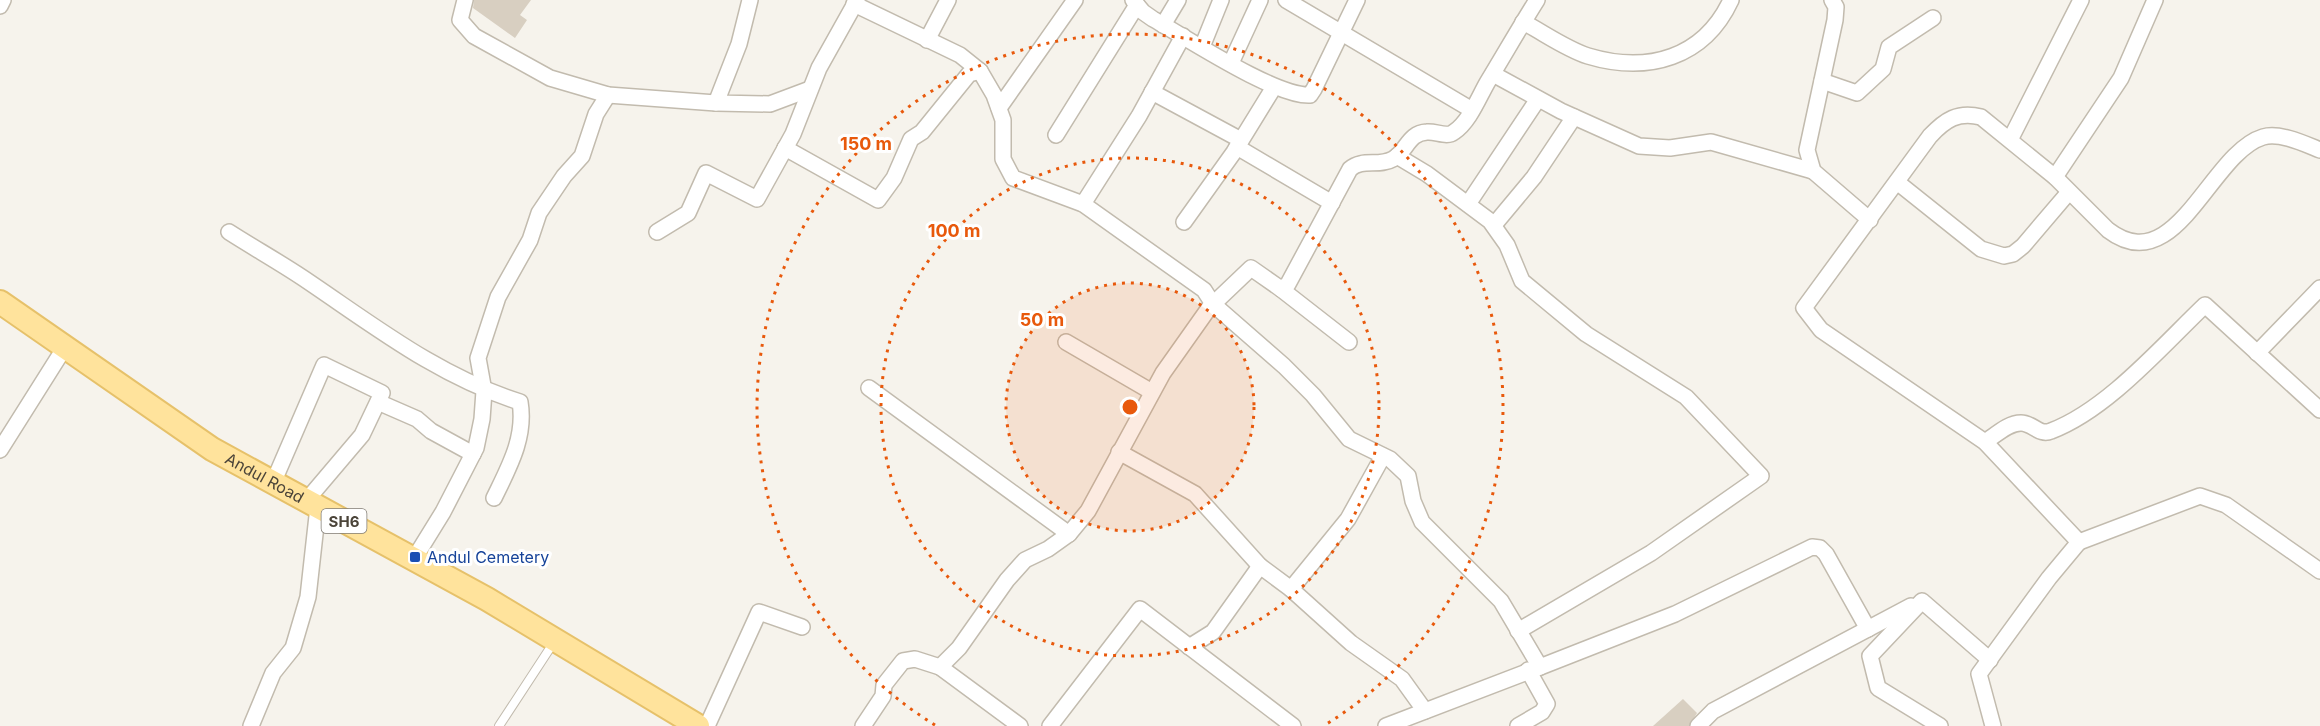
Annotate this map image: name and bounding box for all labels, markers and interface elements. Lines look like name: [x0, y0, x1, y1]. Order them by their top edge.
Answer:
text: 150 m: [840, 133, 892, 154]
text: 100 m: [928, 220, 980, 241]
text: 50 m: [1020, 309, 1064, 330]
centre of rings: [1120, 397, 1140, 417]
street label: Andul Road: [222, 448, 308, 507]
road number: SH6: [322, 509, 366, 533]
place label: Andul Cemetery: [427, 547, 549, 567]
marker: Andul Cemetery: [408, 550, 422, 564]

